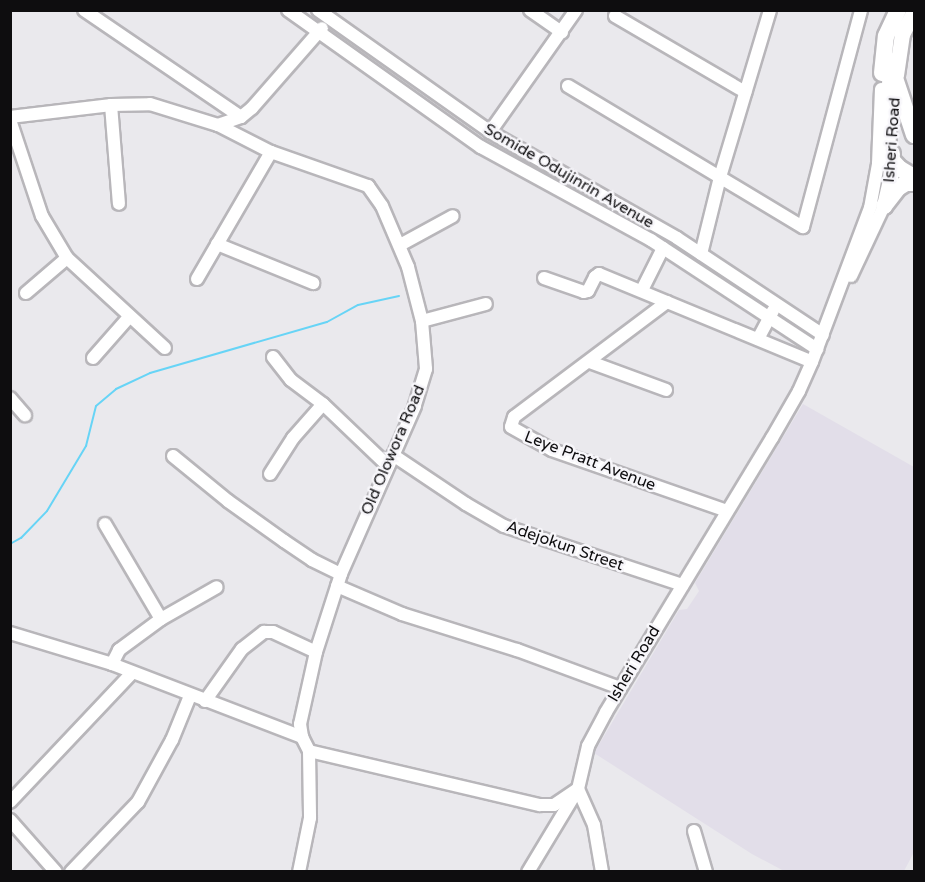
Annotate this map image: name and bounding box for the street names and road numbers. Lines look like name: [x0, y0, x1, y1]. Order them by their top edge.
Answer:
street label: Isheri Road: [879, 97, 905, 183]
street label: Somide Odujinrin Avenue: [481, 119, 657, 233]
street label: Old Olowora Road: [357, 382, 429, 518]
street label: Leye Pratt Avenue: [522, 427, 658, 495]
street label: Adejokun Street: [504, 517, 626, 575]
street label: Isheri Road: [604, 622, 664, 706]

